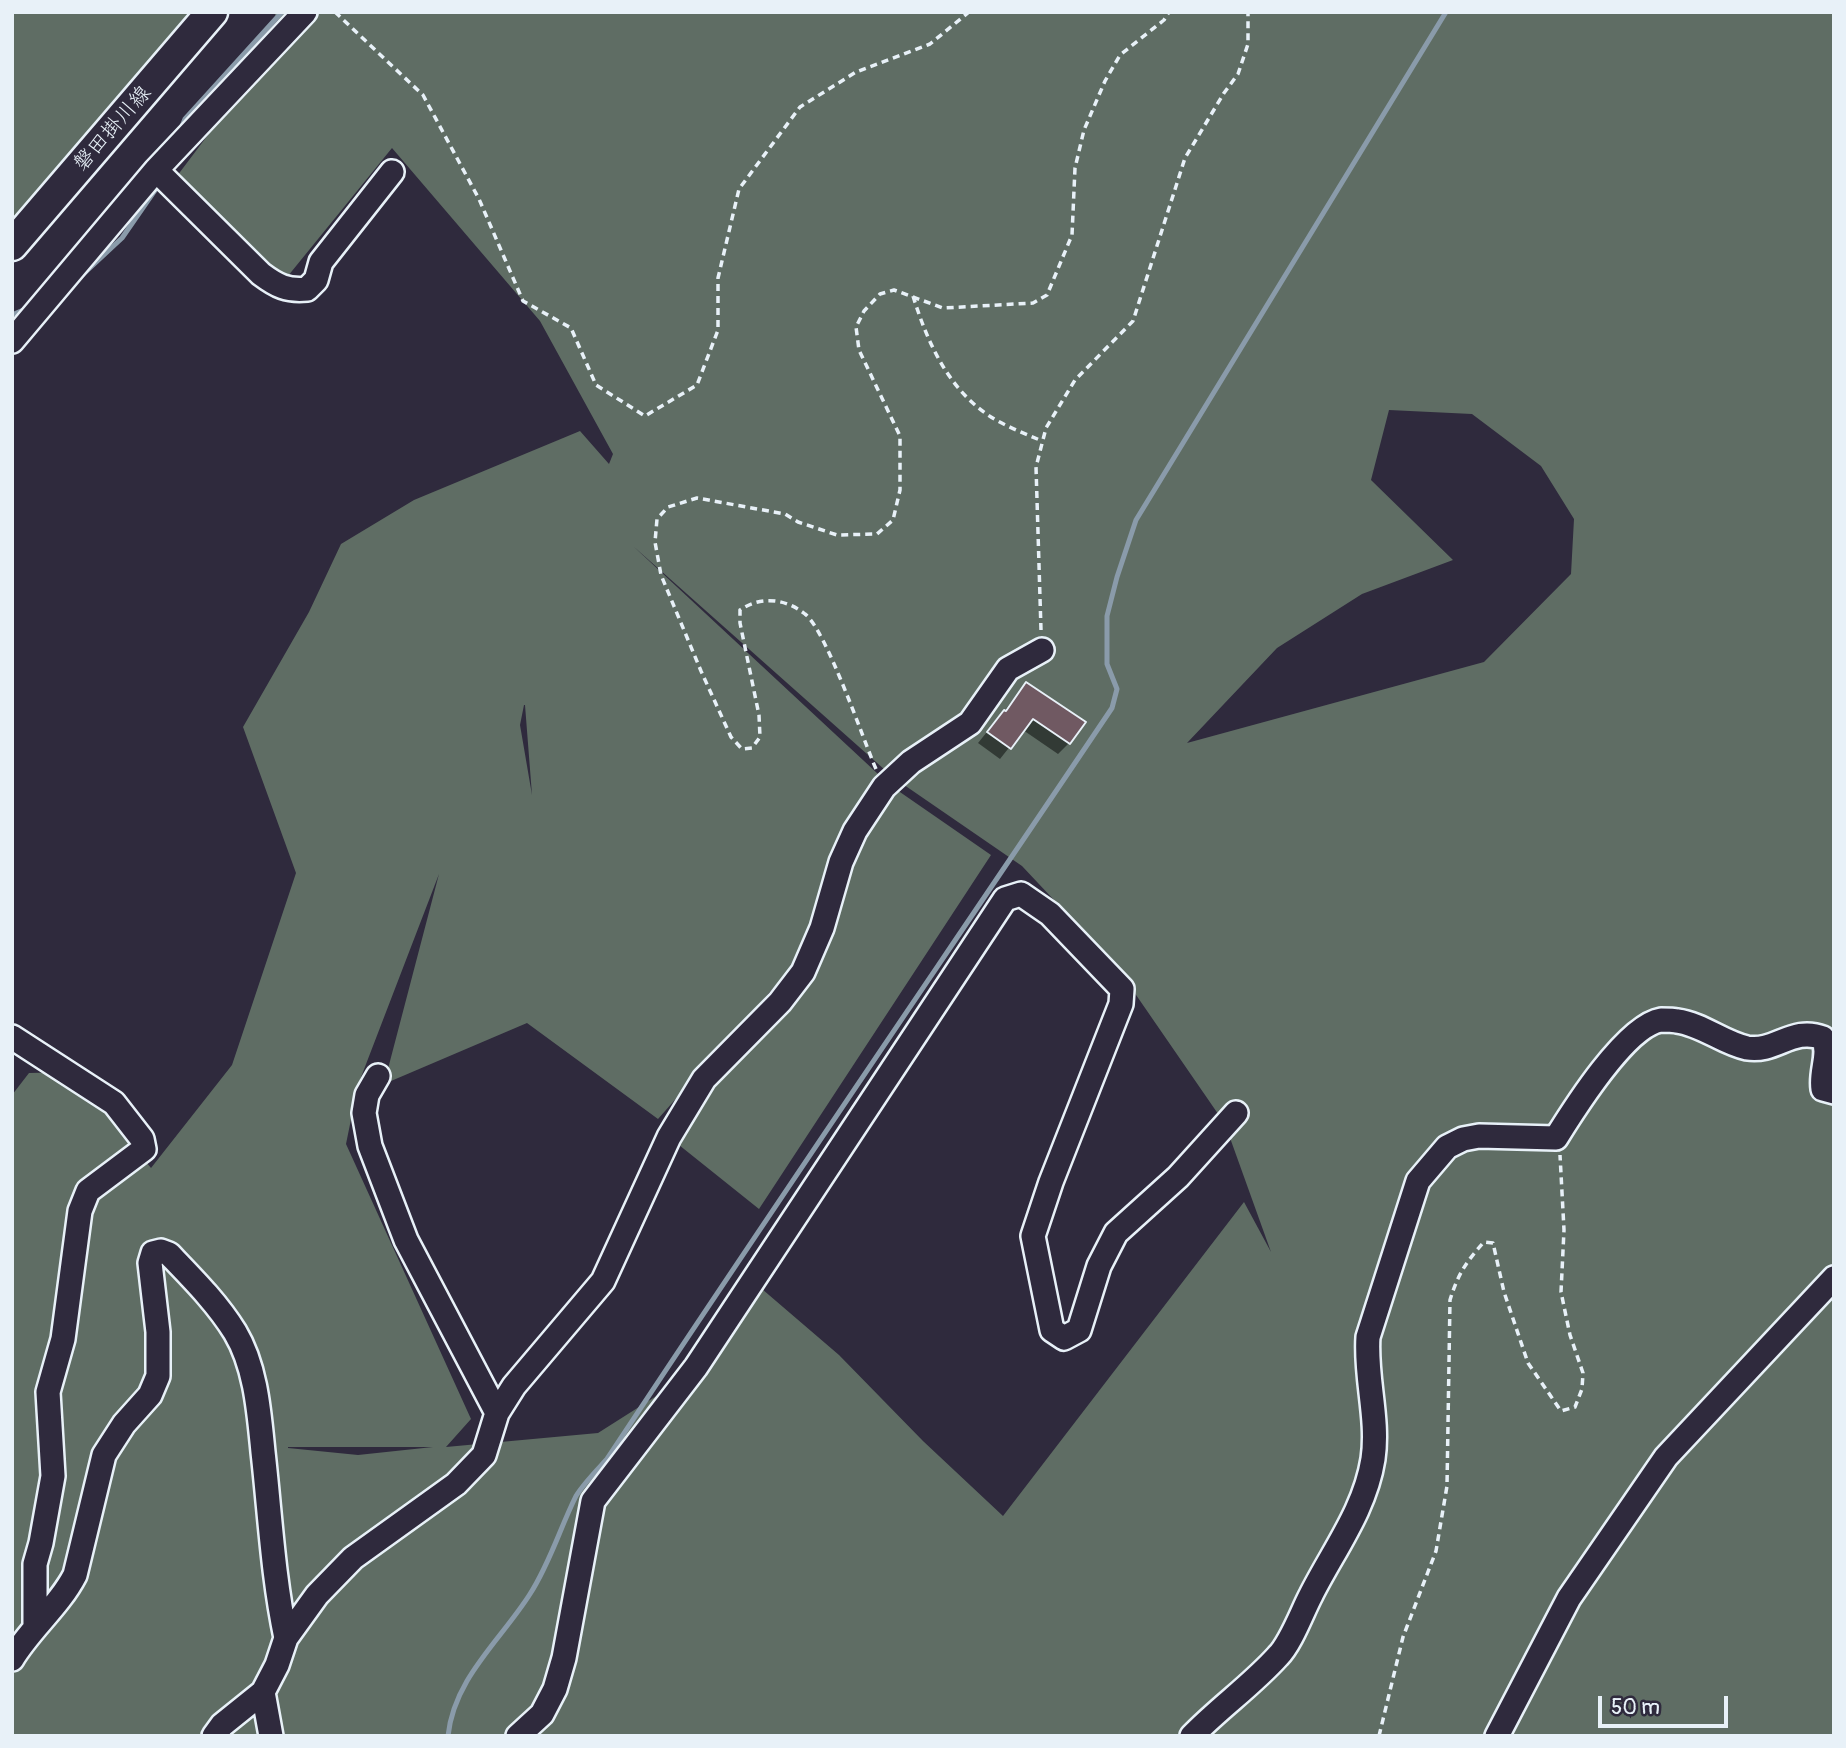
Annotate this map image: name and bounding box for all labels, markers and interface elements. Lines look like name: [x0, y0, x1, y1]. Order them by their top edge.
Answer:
street label: 磐田掛川線: [69, 81, 157, 177]
scale bar: [1601, 1682, 1730, 1726]
text: 50 m: [1611, 1694, 1660, 1721]

